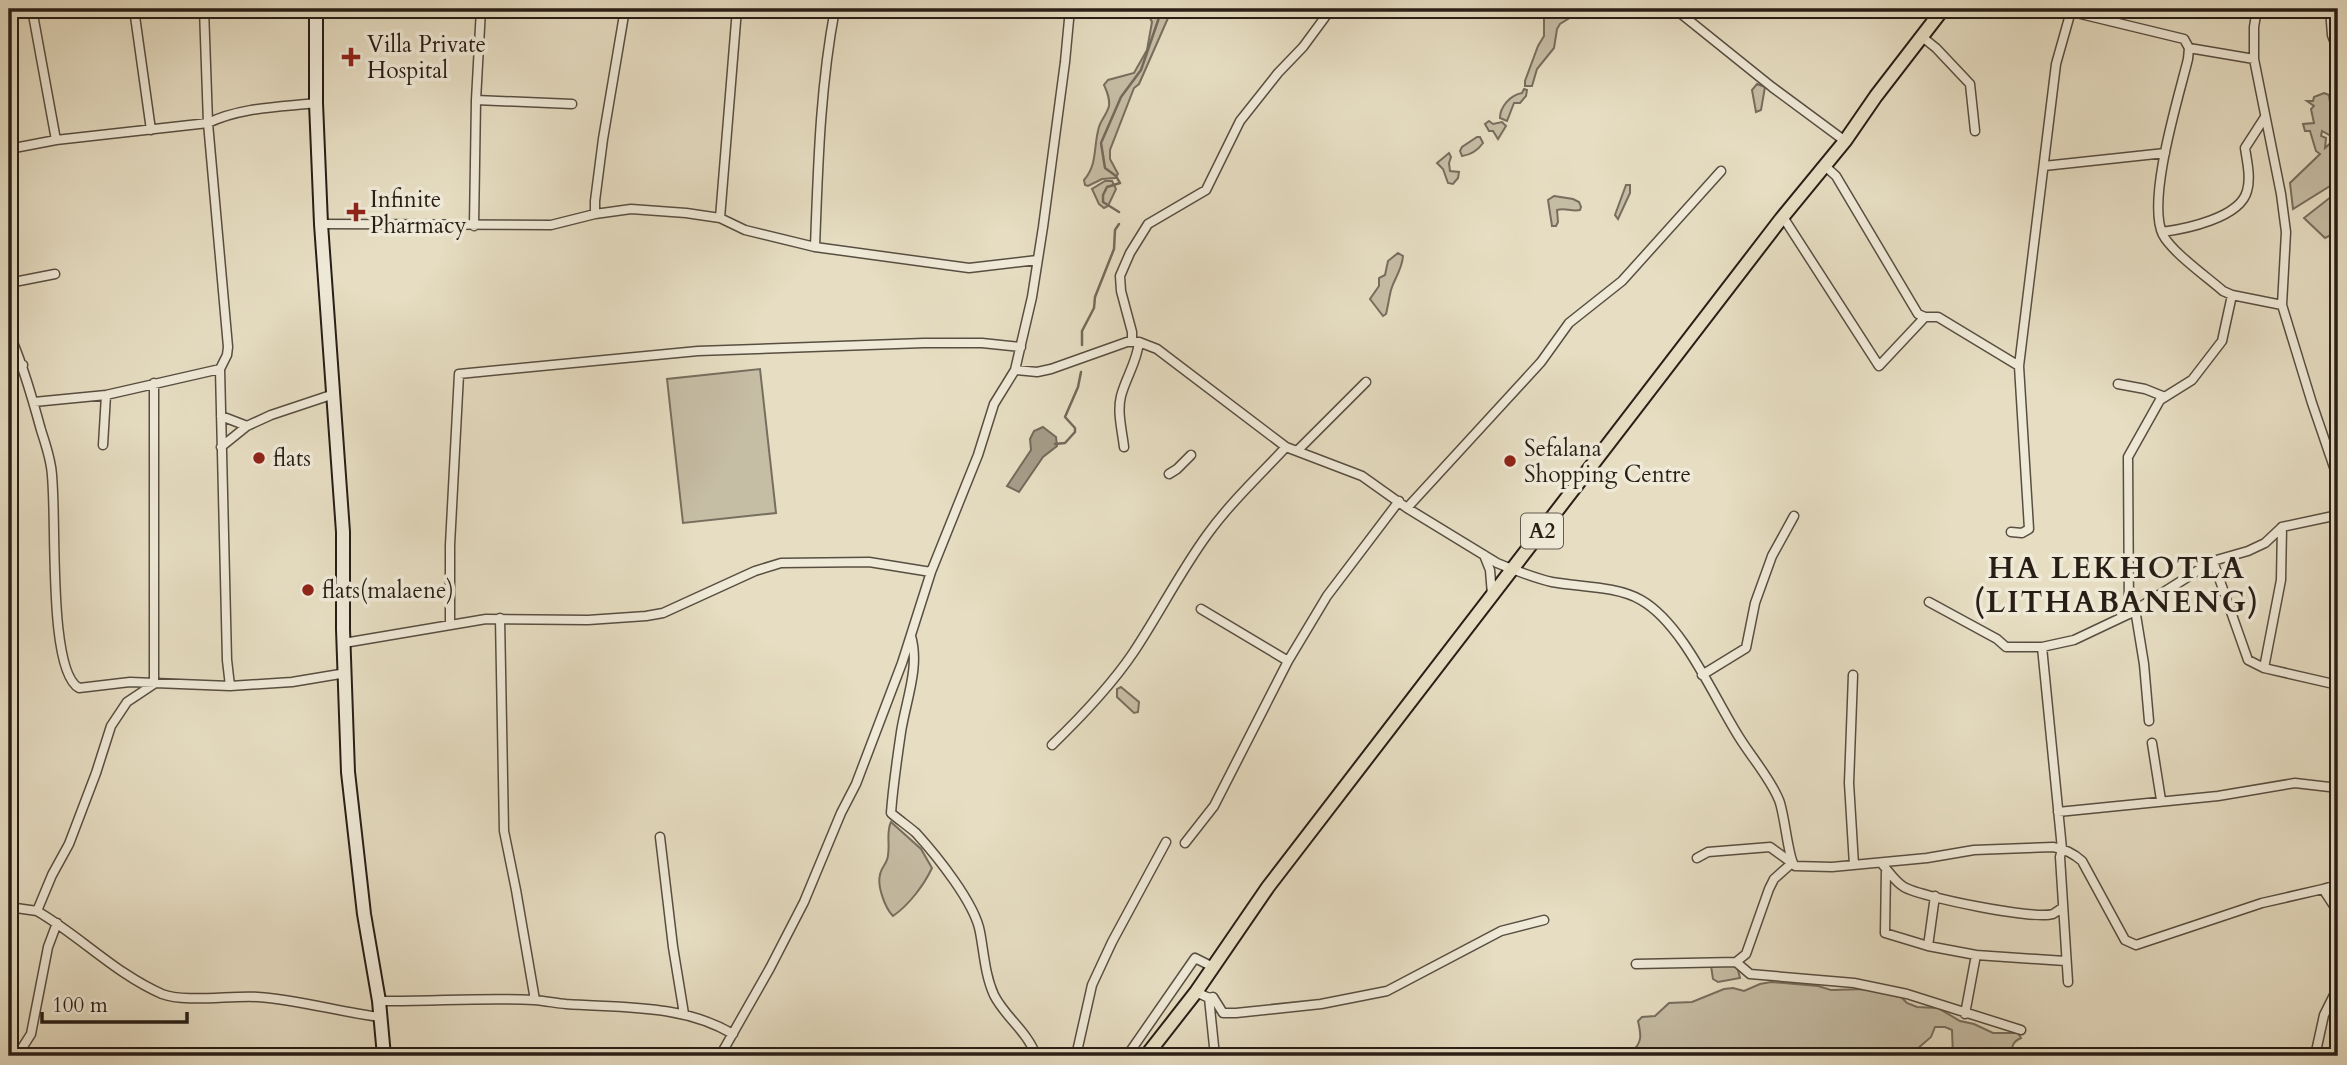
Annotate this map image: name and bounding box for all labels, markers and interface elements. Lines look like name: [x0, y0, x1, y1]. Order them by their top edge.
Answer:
place label: Villa Private Hospital: [367, 29, 486, 86]
marker: Villa Private Hospital: [341, 47, 361, 67]
place label: Infinite Pharmacy: [370, 184, 467, 241]
marker: Infinite Pharmacy: [348, 204, 364, 220]
place label: Sefalana Shopping Centre: [1524, 433, 1691, 490]
place label: flats: [273, 443, 311, 474]
marker: flats: [251, 450, 267, 466]
marker: Sefalana Shopping Centre: [1502, 453, 1518, 469]
road number: A2: [1521, 514, 1563, 548]
district label: HA LEKHOTLA (LITHABANENG): [1974, 548, 2260, 623]
place label: flats(malaene): [322, 575, 454, 606]
marker: flats(malaene): [300, 582, 316, 598]
scale bar: [42, 981, 187, 1025]
text: 100 m: [52, 991, 108, 1020]

